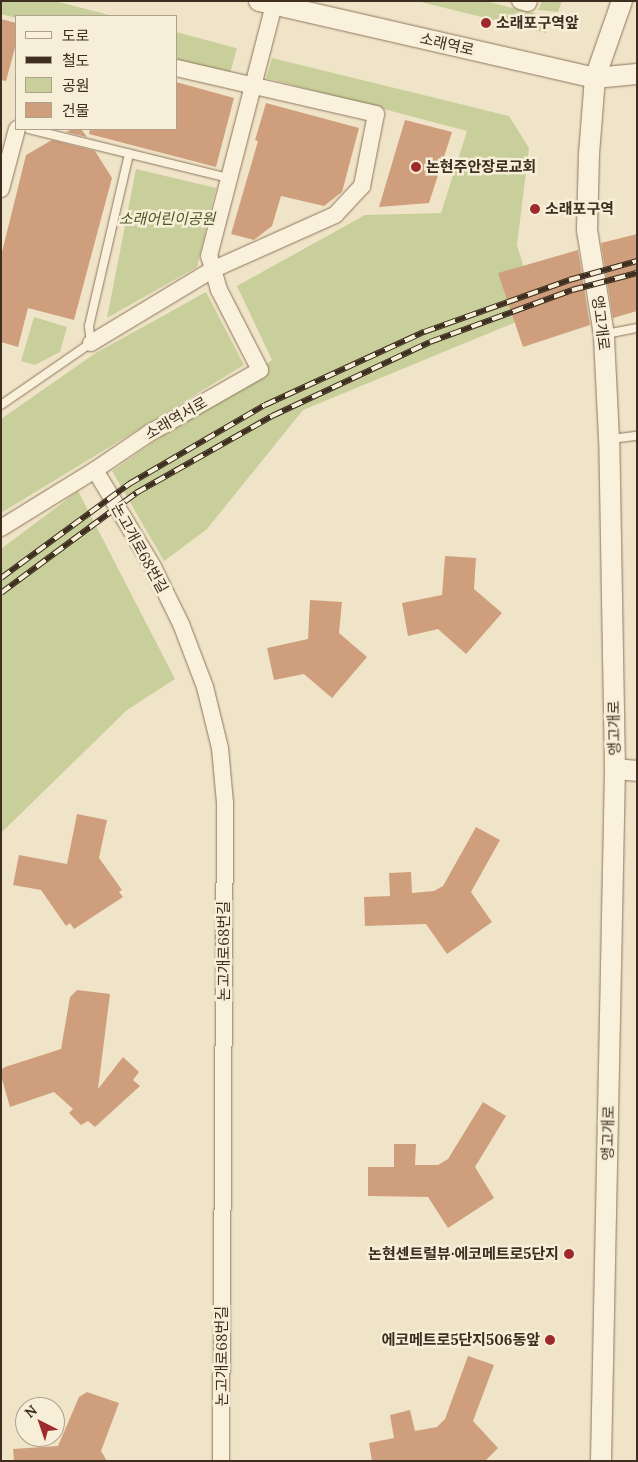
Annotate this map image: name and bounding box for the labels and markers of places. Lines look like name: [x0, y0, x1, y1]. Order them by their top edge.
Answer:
place label: 소래포구역앞: [496, 14, 579, 32]
marker: 소래포구역앞: [480, 17, 492, 29]
place label: 논현주안장로교회: [426, 158, 536, 176]
marker: 논현주안장로교회: [410, 161, 422, 173]
place label: 소래포구역: [545, 200, 614, 218]
marker: 소래포구역: [529, 203, 541, 215]
place label: 논현센트럴뷰·에코메트로5단지: [368, 1245, 559, 1263]
marker: 논현센트럴뷰·에코메트로5단지: [563, 1248, 575, 1260]
place label: 에코메트로5단지506동앞: [381, 1331, 540, 1349]
marker: 에코메트로5단지506동앞: [544, 1334, 556, 1346]

